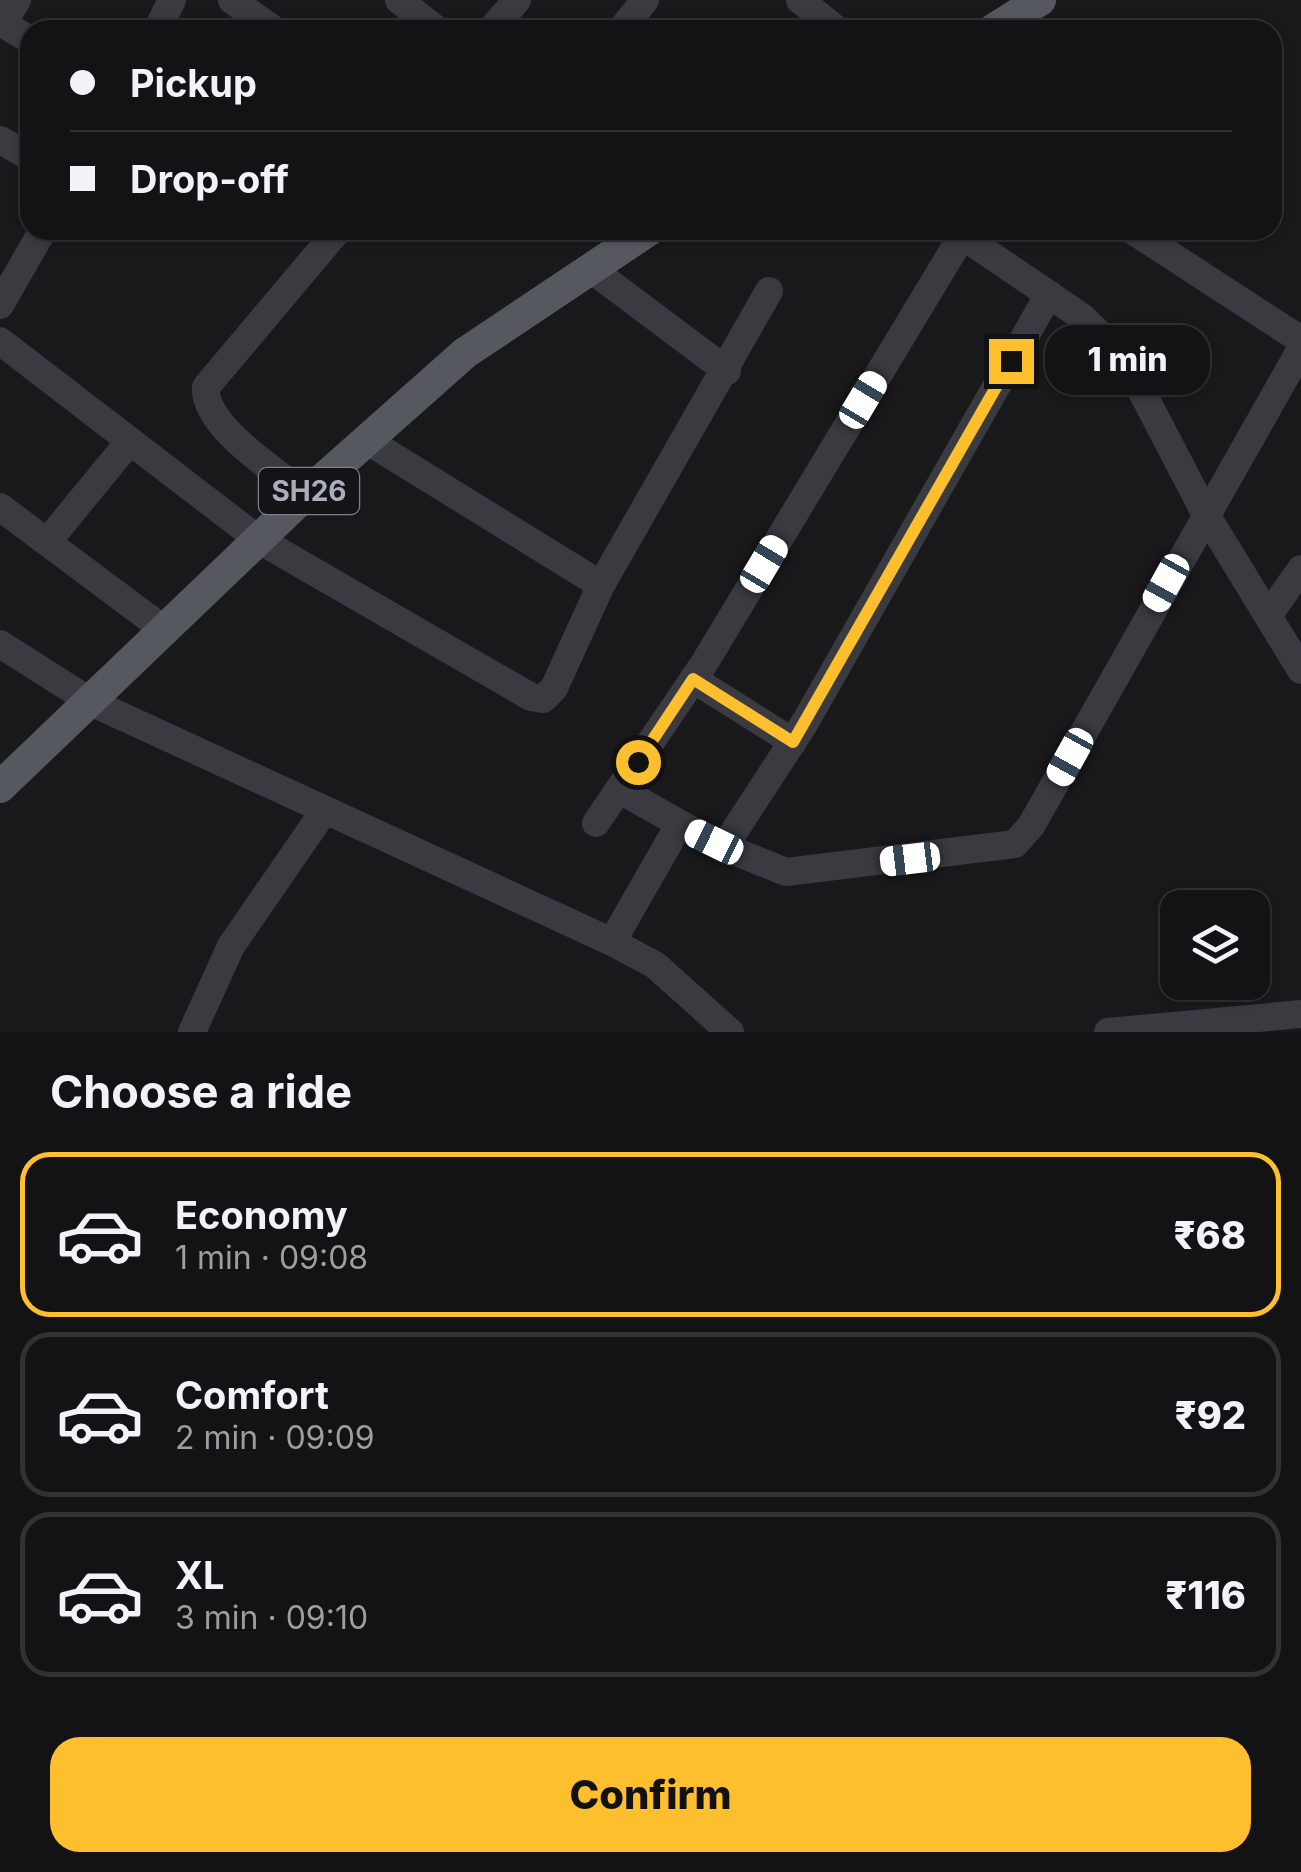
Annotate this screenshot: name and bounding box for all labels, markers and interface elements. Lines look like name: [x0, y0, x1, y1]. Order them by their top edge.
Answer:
text: Pickup: [130, 60, 257, 106]
text: Drop-off: [130, 156, 289, 202]
callout: 1 min: [1046, 326, 1211, 396]
route end: [989, 339, 1034, 384]
text: 1 min: [1087, 340, 1168, 379]
car: [835, 367, 891, 433]
road number: SH26: [259, 468, 359, 514]
car: [736, 531, 792, 597]
car: [1138, 549, 1194, 617]
car: [1042, 723, 1098, 791]
route start: [616, 740, 661, 785]
car: [680, 815, 748, 869]
car: [878, 840, 942, 878]
map controls: [1160, 890, 1270, 1000]
button: layers: [1160, 890, 1270, 1000]
text: Choose a ride: [50, 1064, 352, 1119]
icon: car: [55, 1190, 145, 1280]
text: Economy: [175, 1192, 348, 1238]
text: ₹68: [1173, 1212, 1246, 1258]
text: 1 min · 09:08: [175, 1238, 368, 1277]
icon: car: [55, 1370, 145, 1460]
text: Comfort: [175, 1372, 329, 1418]
text: ₹92: [1174, 1392, 1246, 1438]
text: 2 min · 09:09: [175, 1418, 375, 1457]
icon: car: [55, 1550, 145, 1640]
text: XL: [175, 1552, 225, 1598]
text: ₹116: [1165, 1572, 1246, 1618]
text: 3 min · 09:10: [175, 1598, 368, 1637]
button: Confirm: [50, 1737, 1251, 1852]

